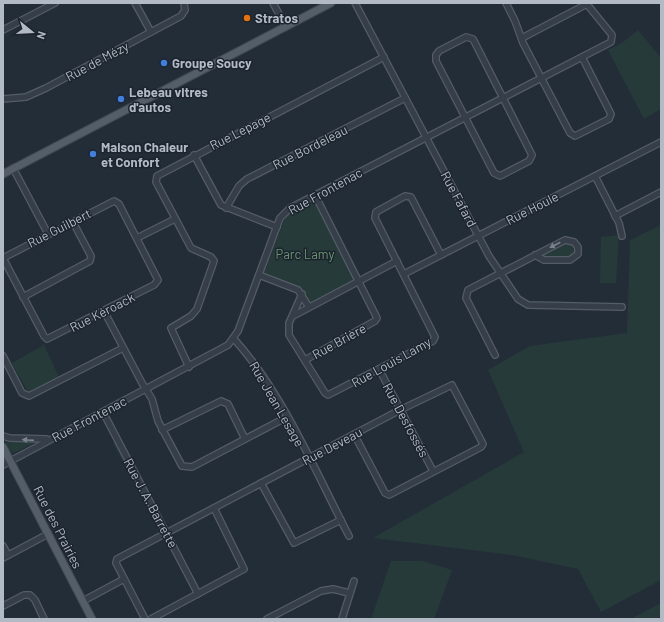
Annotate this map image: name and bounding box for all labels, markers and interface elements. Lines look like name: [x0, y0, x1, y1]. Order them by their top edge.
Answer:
place label: Stratos: [255, 10, 298, 26]
north arrow: [12, 12, 52, 52]
marker: Stratos: [242, 13, 252, 23]
text: N: [35, 30, 49, 41]
street label: Rue de Mézy: [63, 38, 131, 84]
place label: Groupe Soucy: [172, 55, 252, 71]
marker: Groupe Soucy: [159, 58, 169, 68]
place label: Lebeau vitres d'autos: [129, 84, 208, 115]
marker: Lebeau vitres d'autos: [116, 94, 126, 104]
street label: Rue Lepage: [207, 109, 273, 153]
street label: Rue Bordeleau: [270, 121, 350, 173]
place label: Maison Chaleur et Confort: [101, 139, 188, 170]
marker: Maison Chaleur et Confort: [88, 149, 98, 159]
street label: Rue Frontenac: [285, 164, 365, 218]
street label: Rue Fafard: [438, 168, 480, 230]
street label: Rue Houle: [503, 188, 561, 228]
street label: Rue Guilbert: [24, 205, 94, 251]
one-way arrow: [549, 242, 561, 249]
park label: Parc Lamy: [276, 246, 334, 262]
street label: Rue Kéroack: [67, 289, 138, 335]
street label: Rue Brière: [309, 320, 369, 362]
street label: Rue Louis Lamy: [348, 333, 434, 391]
street label: Rue Jean Lesage: [246, 358, 308, 450]
street label: Rue Desfossés: [380, 380, 432, 460]
street label: Rue Frontenac: [49, 393, 129, 445]
street label: Rue Deveau: [299, 424, 365, 468]
one-way arrow: [22, 436, 34, 443]
street label: Rue J. A. Barrette: [121, 455, 181, 551]
street label: Rue des Prairies: [30, 483, 86, 571]

